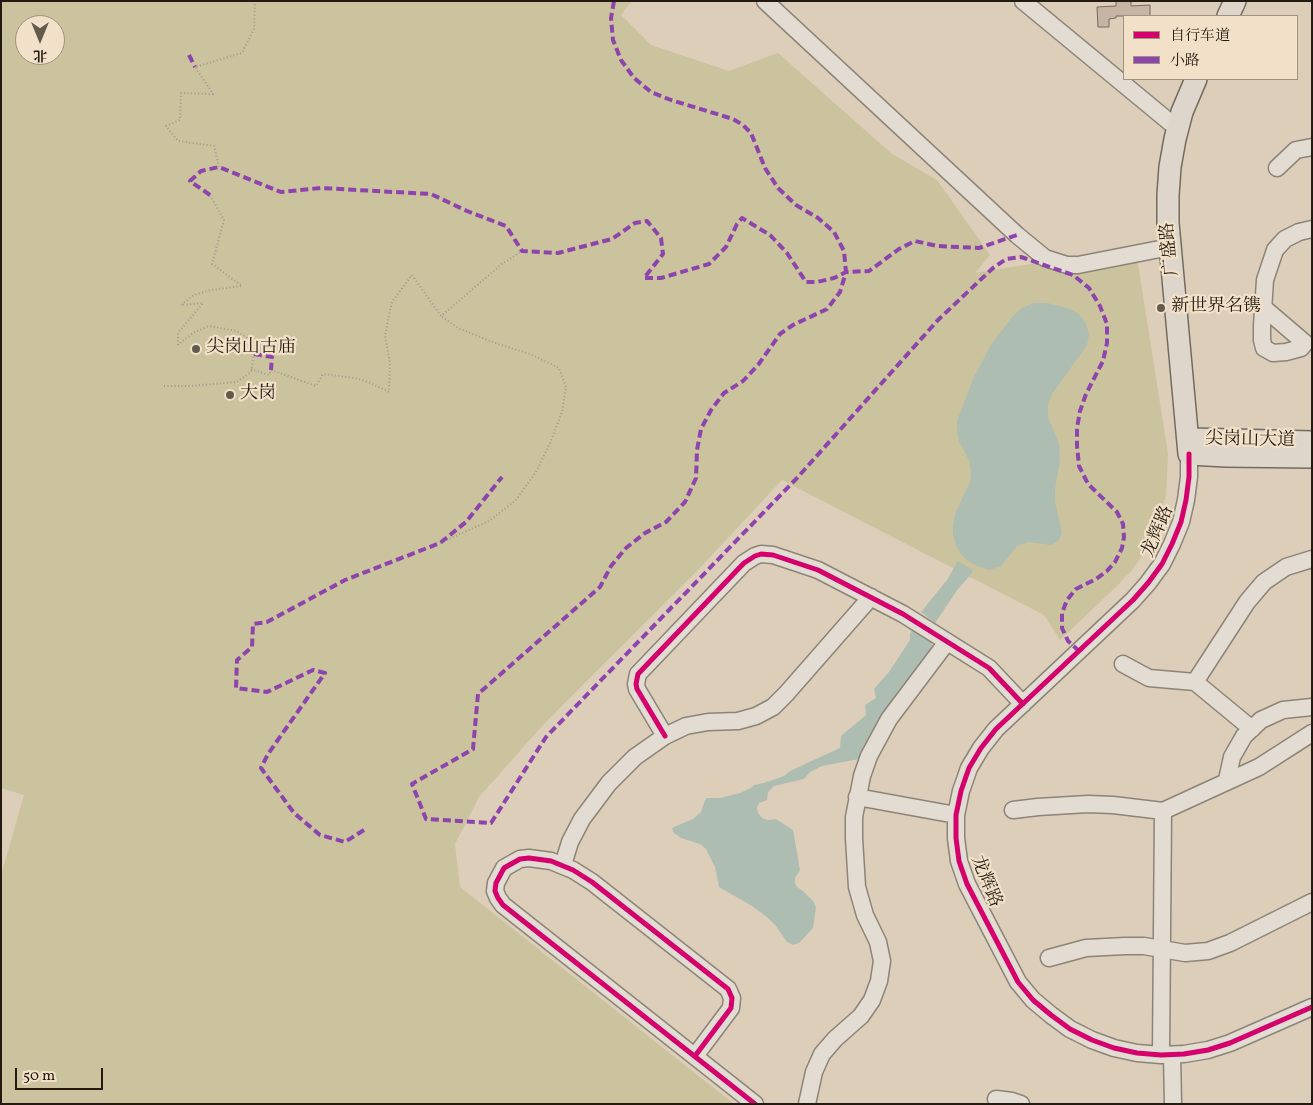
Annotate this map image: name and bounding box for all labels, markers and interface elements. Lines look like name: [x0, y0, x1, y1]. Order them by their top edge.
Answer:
north arrow: [15, 15, 65, 65]
legend: [1123, 15, 1298, 80]
text: 自行车道: [1170, 26, 1230, 47]
text: 北: [33, 45, 47, 64]
text: 小路: [1170, 51, 1200, 72]
street label: 广盛路: [1158, 221, 1184, 277]
place label: 新世界名镌: [1171, 297, 1261, 319]
marker: 新世界名镌: [1155, 302, 1167, 314]
place label: 尖岗山古庙: [206, 338, 296, 360]
marker: 尖岗山古庙: [190, 343, 202, 355]
place label: 大岗: [240, 384, 276, 406]
marker: 大岗: [224, 389, 236, 401]
street label: 尖岗山大道: [1205, 429, 1295, 453]
street label: 龙辉路: [1139, 503, 1179, 561]
street label: 龙辉路: [965, 853, 1005, 911]
scale bar: [18, 1058, 105, 1090]
text: 50 m: [23, 1066, 55, 1087]

